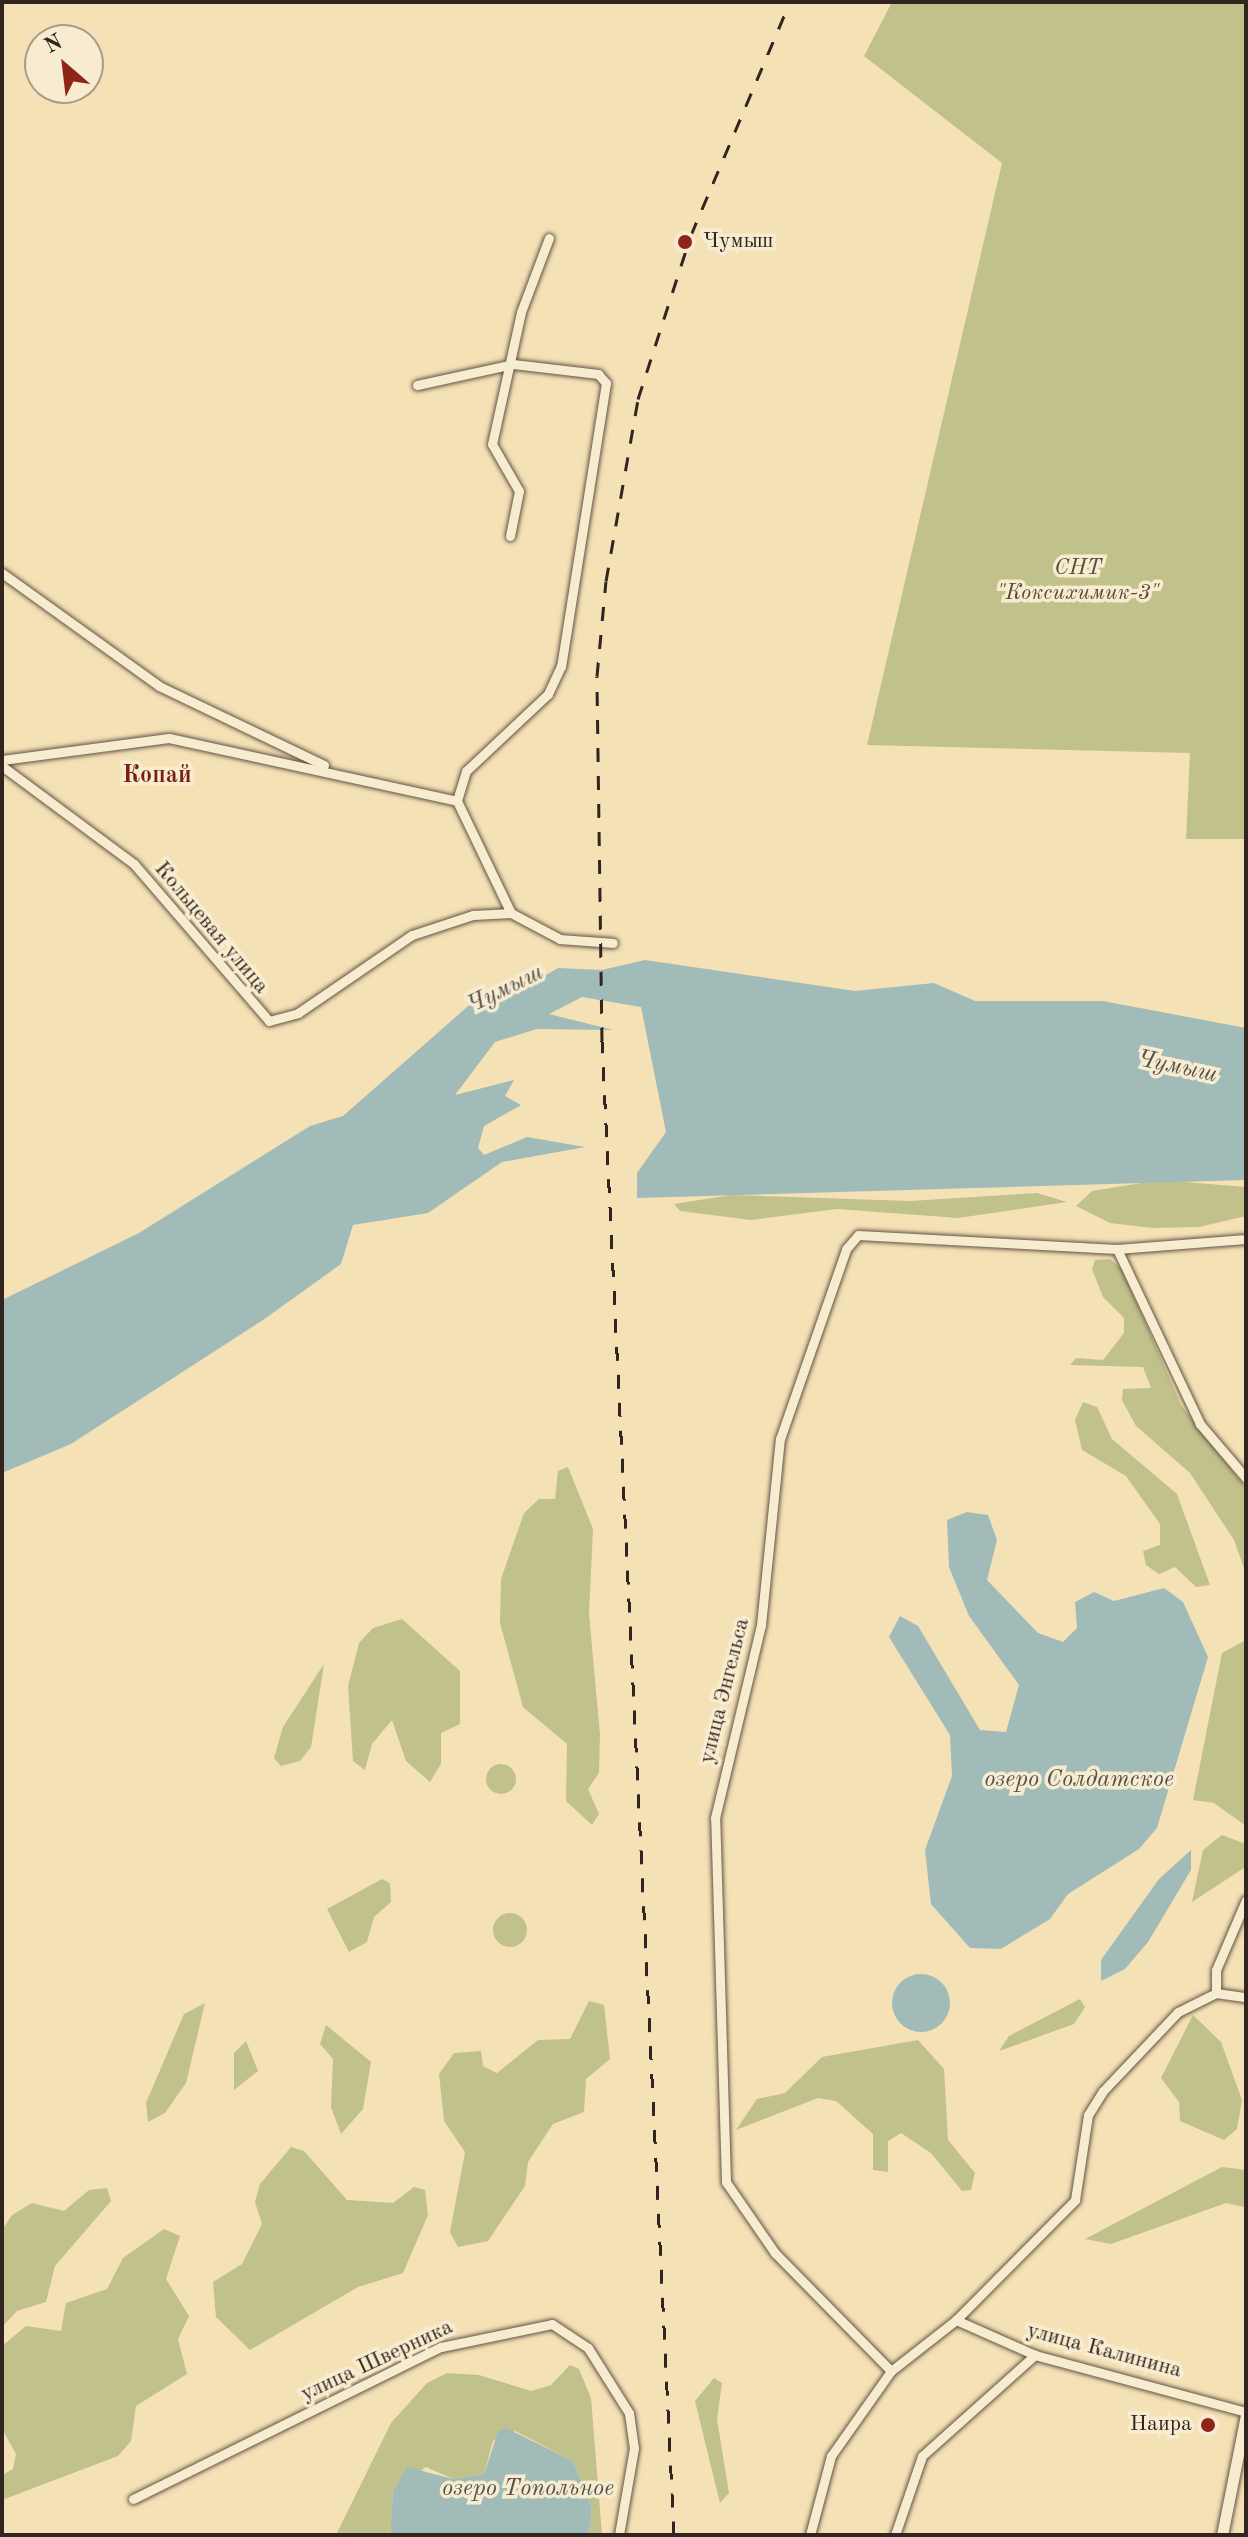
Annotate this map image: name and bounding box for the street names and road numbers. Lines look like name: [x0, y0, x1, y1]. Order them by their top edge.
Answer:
street label: Кольцевая улица: [148, 856, 274, 1000]
street label: улица Энгельса: [694, 1616, 756, 1766]
street label: улица Шверника: [297, 2314, 457, 2408]
street label: улица Калинина: [1024, 2318, 1184, 2384]

